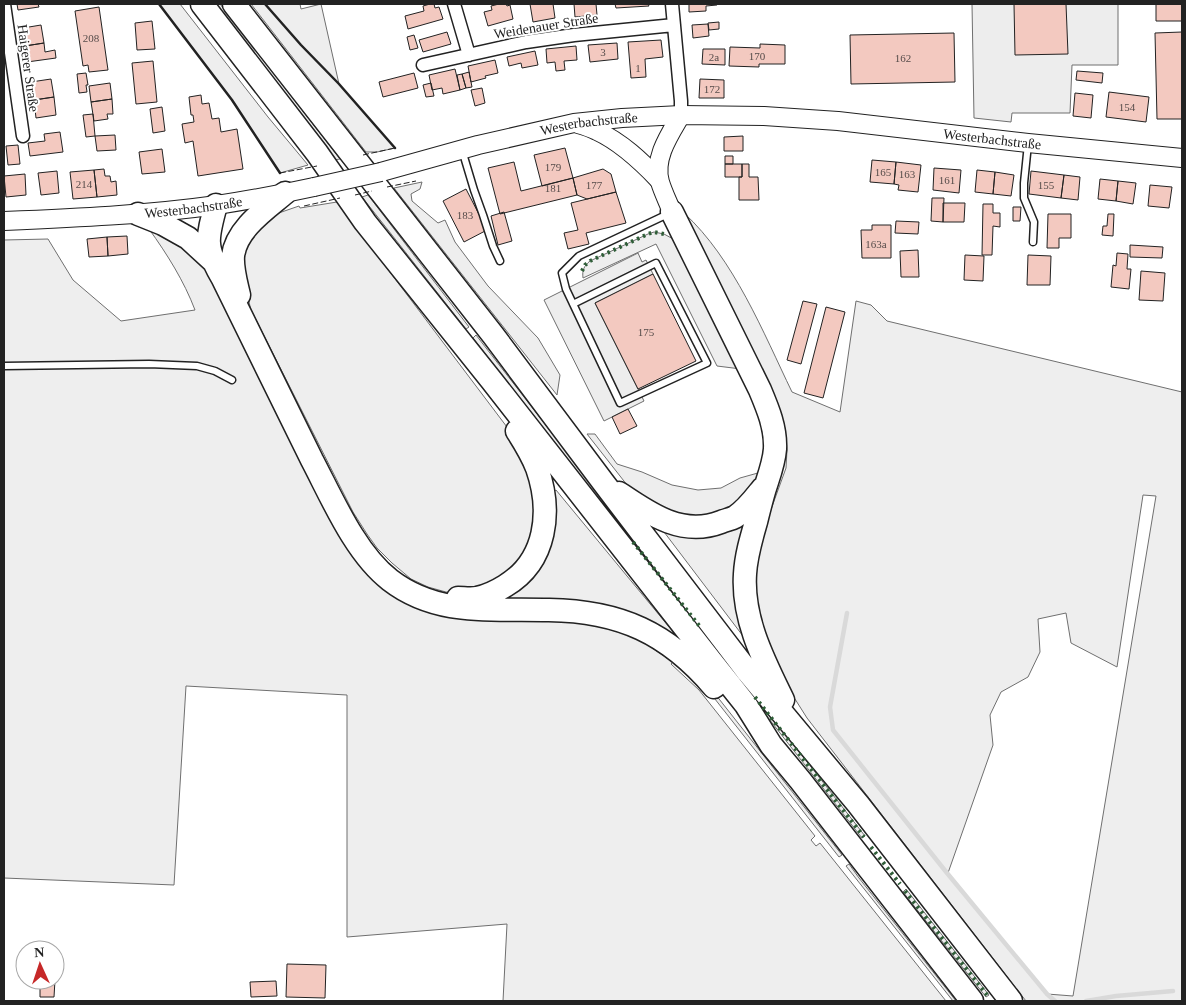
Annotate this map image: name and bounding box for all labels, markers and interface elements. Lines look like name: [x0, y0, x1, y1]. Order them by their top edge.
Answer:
street label: Weidenauer Straße: [493, 10, 599, 42]
street label: Haigerer Straße: [14, 23, 42, 113]
house number: 208: [83, 32, 100, 44]
house number: 3: [600, 46, 606, 58]
house number: 170: [749, 50, 766, 62]
house number: 2a: [709, 51, 719, 63]
house number: 162: [895, 52, 911, 64]
house number: 1: [635, 62, 641, 74]
house number: 172: [704, 83, 720, 95]
house number: 154: [1119, 101, 1136, 113]
street label: Westerbachstraße: [539, 110, 638, 138]
street label: Westerbachstraße: [943, 126, 1042, 152]
house number: 179: [545, 161, 562, 173]
house number: 165: [875, 166, 892, 178]
house number: 163: [899, 168, 916, 180]
house number: 161: [939, 174, 955, 186]
house number: 214: [76, 178, 93, 190]
house number: 177: [586, 179, 603, 191]
house number: 155: [1038, 179, 1055, 191]
house number: 181: [545, 182, 561, 194]
street label: Westerbachstraße: [144, 194, 243, 221]
house number: 183: [457, 209, 474, 221]
house number: 163a: [865, 238, 887, 250]
house number: 175: [638, 326, 655, 338]
north arrow: [15, 940, 65, 990]
text: N: [34, 945, 45, 960]

